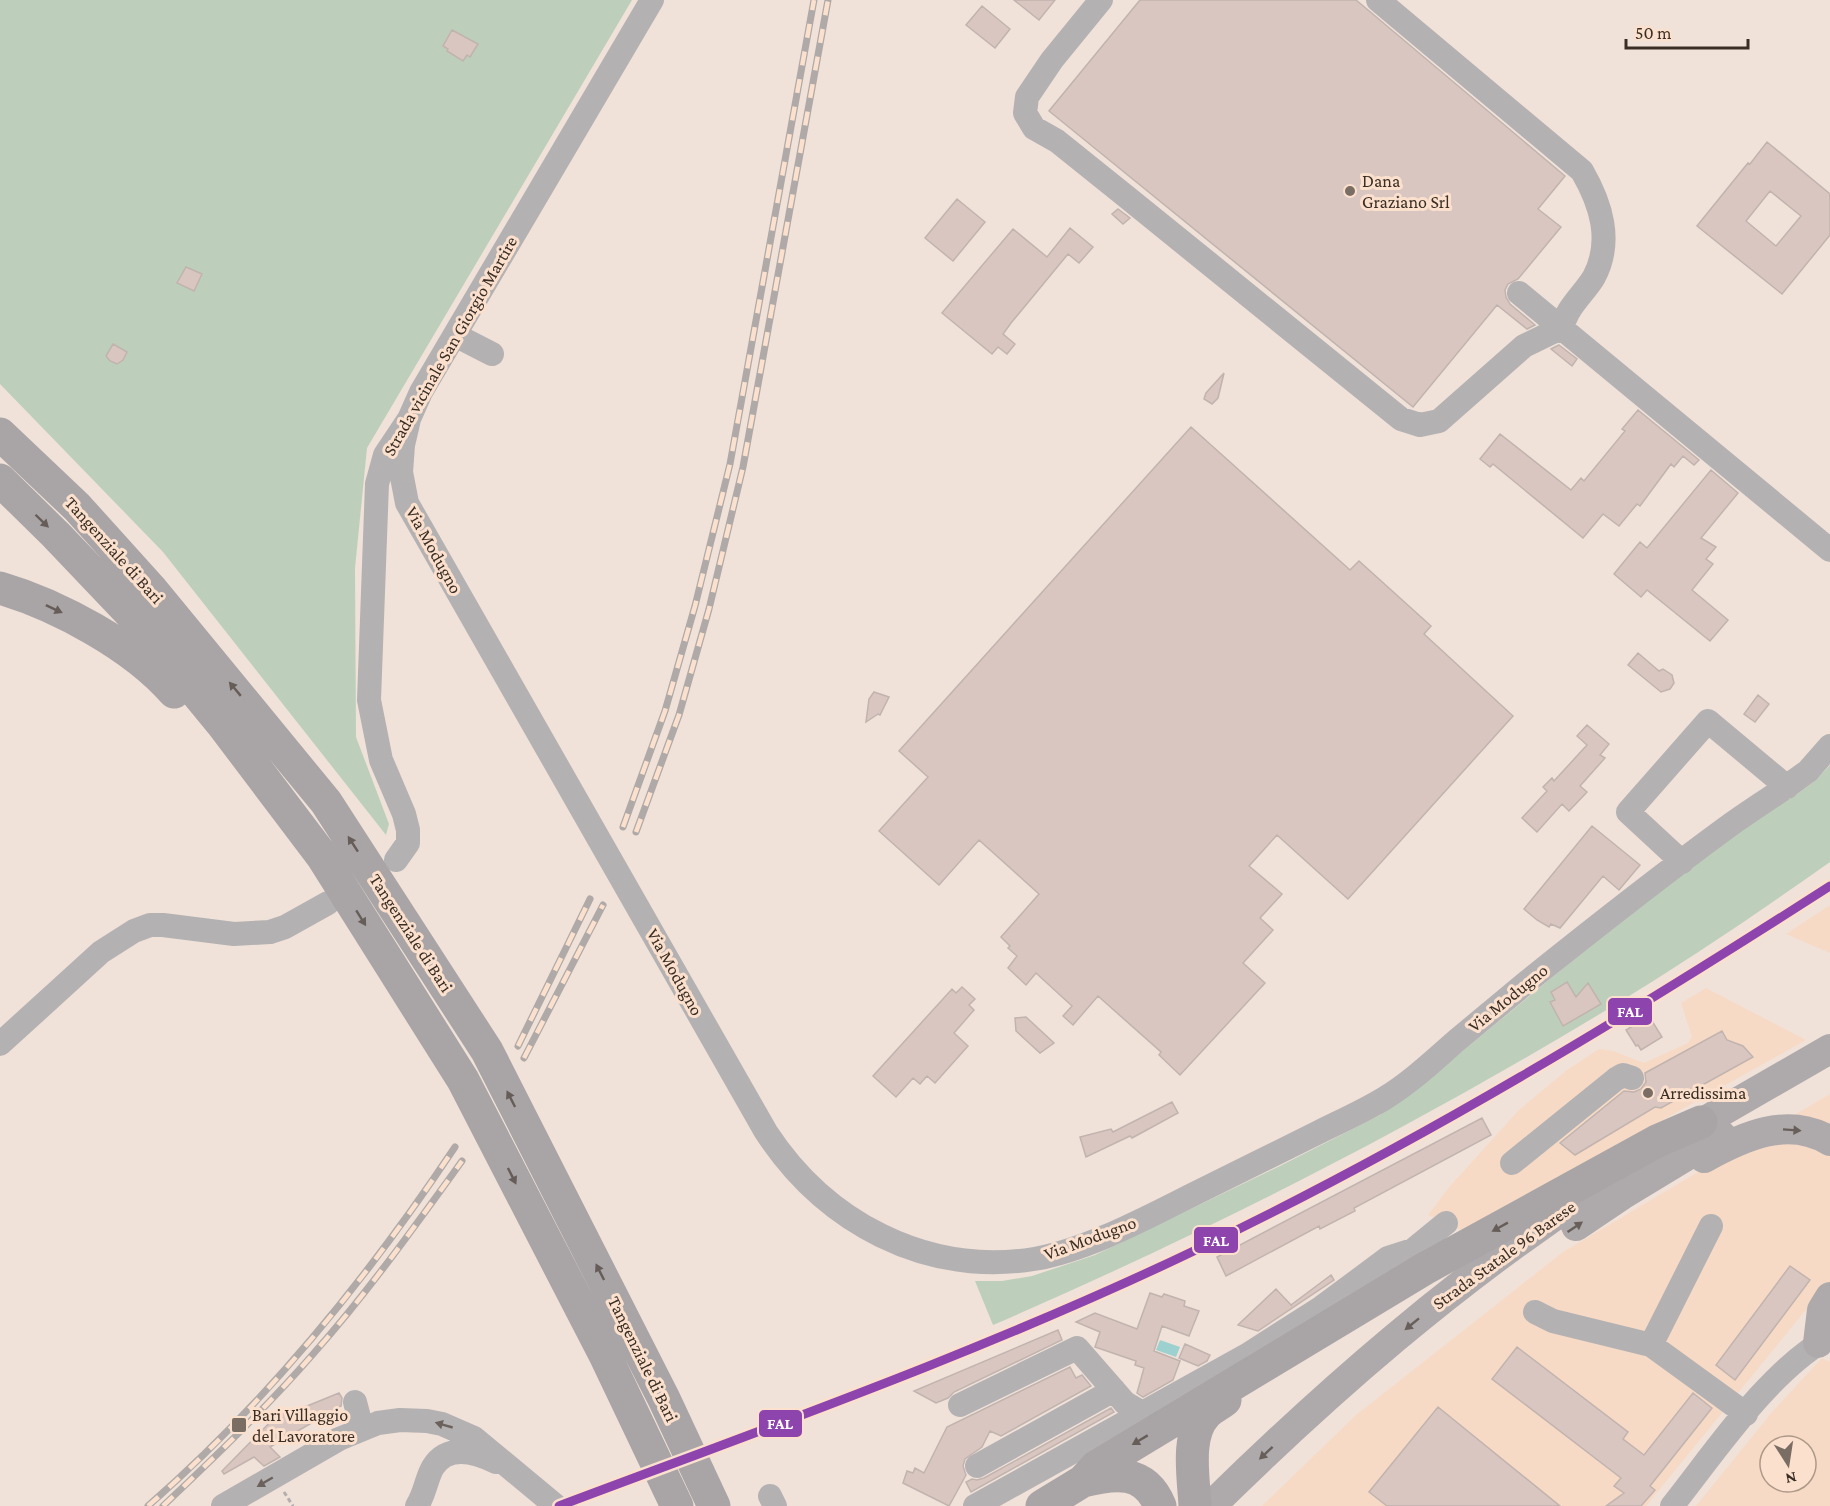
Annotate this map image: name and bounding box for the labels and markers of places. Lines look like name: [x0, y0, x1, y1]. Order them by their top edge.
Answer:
place label: Dana Graziano Srl: [1362, 171, 1450, 212]
marker: Dana Graziano Srl: [1343, 184, 1357, 198]
place label: Arredissima: [1660, 1083, 1746, 1103]
marker: Arredissima: [1641, 1086, 1655, 1100]
place label: Bari Villaggio del Lavoratore: [252, 1405, 355, 1446]
marker: Bari Villaggio del Lavoratore: [230, 1416, 248, 1434]

